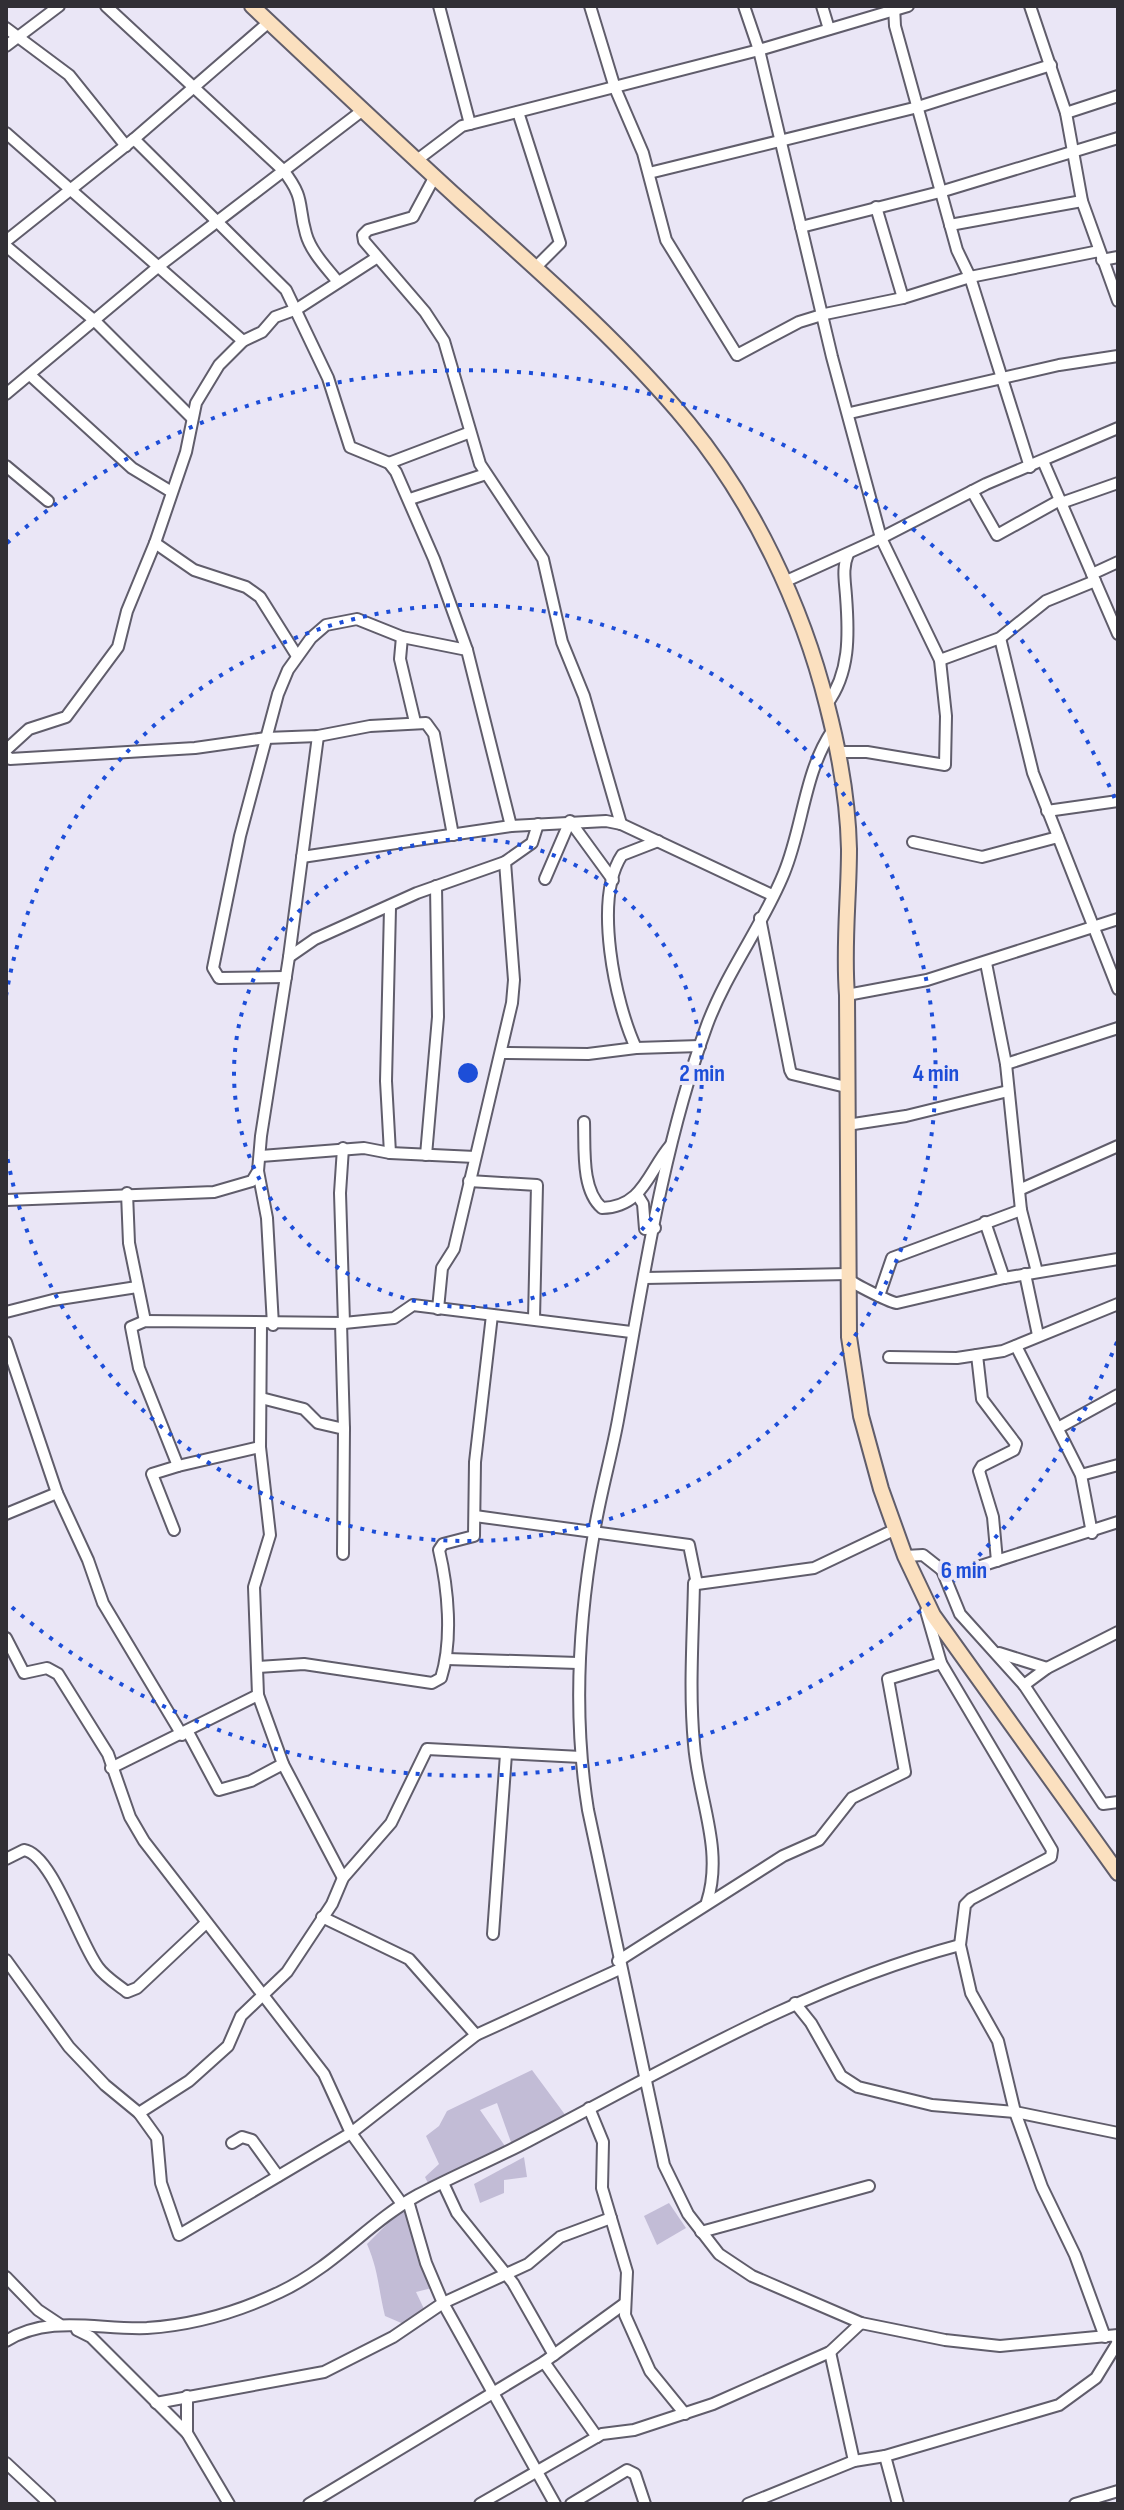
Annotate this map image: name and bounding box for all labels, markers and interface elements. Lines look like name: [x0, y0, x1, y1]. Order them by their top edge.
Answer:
centre of rings: [454, 1059, 482, 1087]
text: 2 min: [679, 1059, 725, 1088]
text: 4 min: [913, 1059, 959, 1088]
text: 6 min: [941, 1556, 987, 1585]

